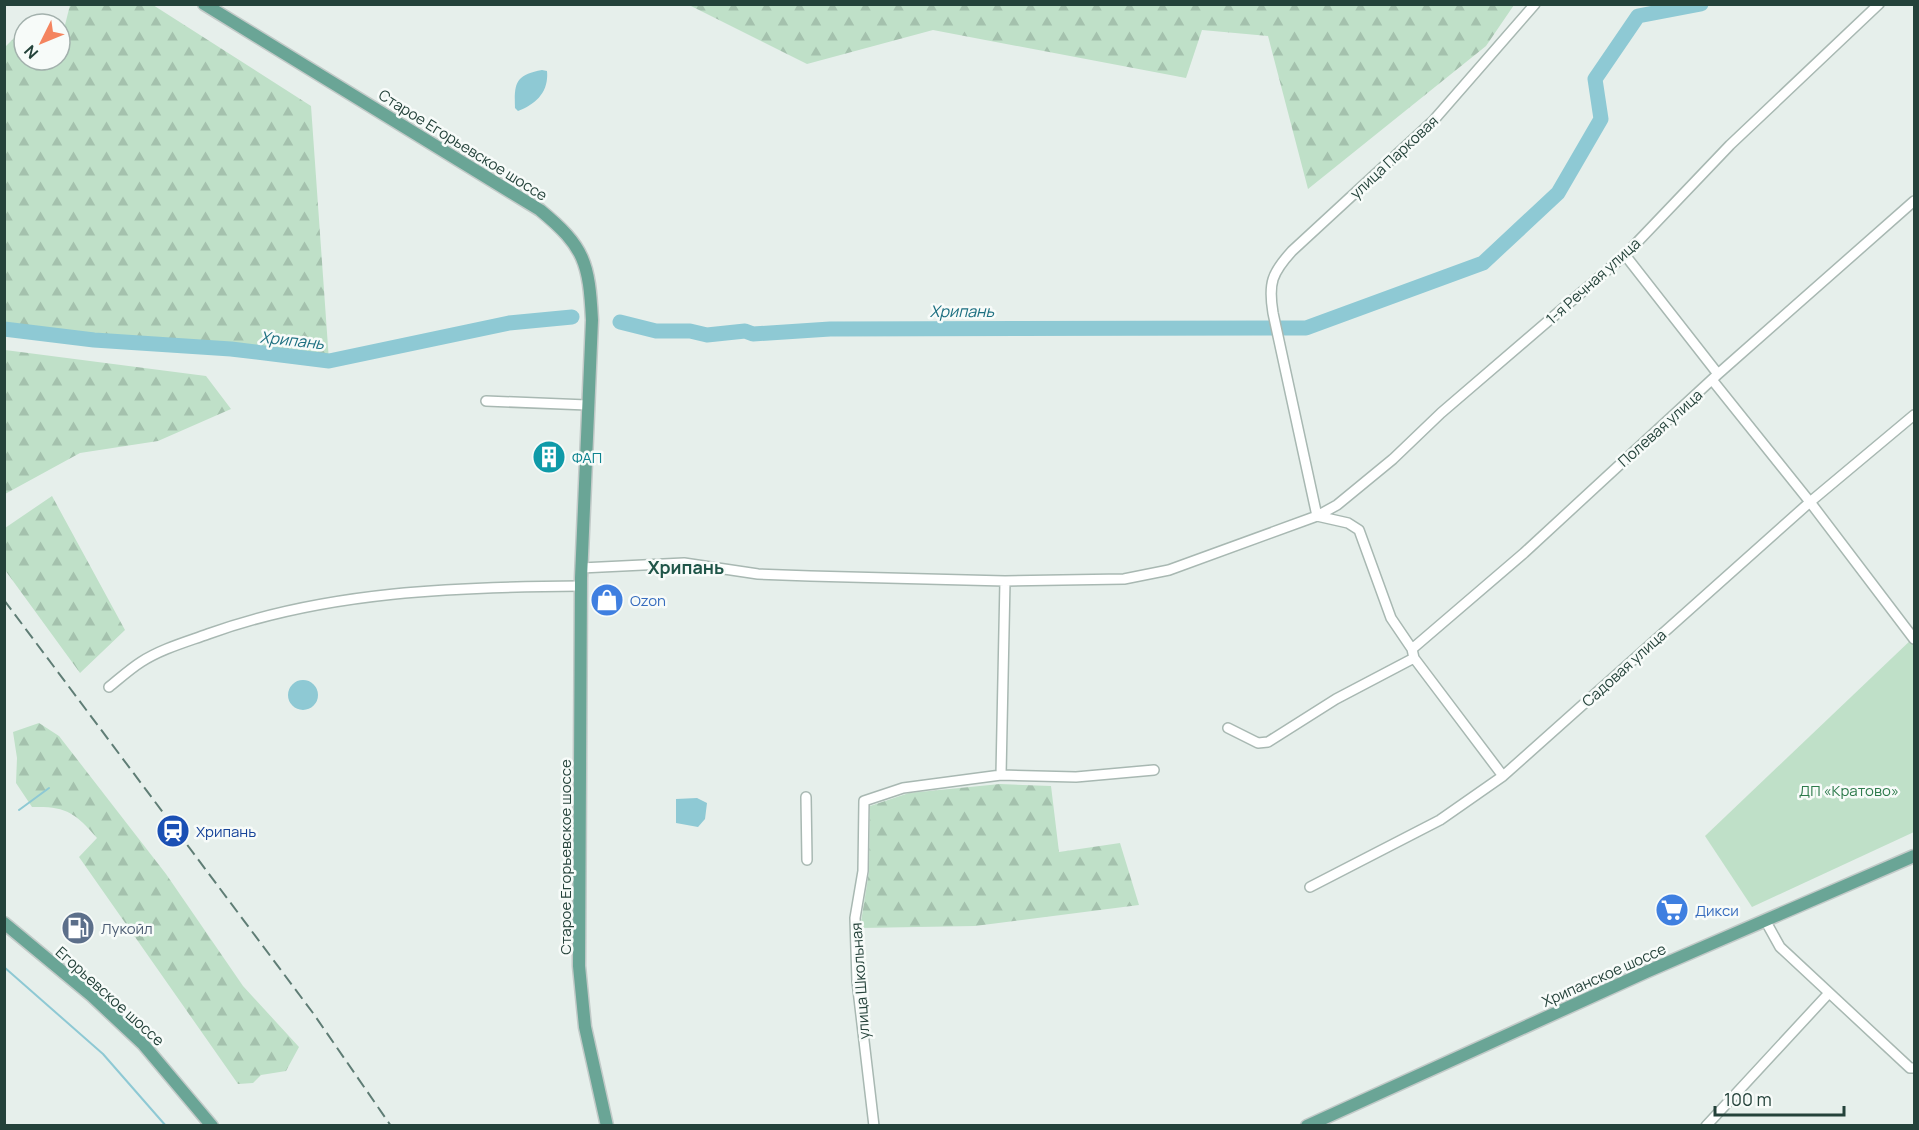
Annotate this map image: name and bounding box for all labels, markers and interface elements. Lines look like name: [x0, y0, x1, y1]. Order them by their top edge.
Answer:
north arrow: [12, 12, 72, 72]
text: N: [19, 41, 43, 64]
street label: Старое Егорьевское шоссе: [375, 84, 552, 206]
street label: улица Парковая: [1345, 111, 1443, 203]
street label: 1-я Речная улица: [1541, 233, 1645, 329]
water label: Хрипань: [930, 300, 995, 322]
water label: Хрипань: [259, 326, 326, 354]
street label: Полевая улица: [1613, 385, 1707, 471]
building icon: ФАП: [531, 439, 567, 475]
place label: ФАП: [572, 447, 602, 468]
district label: Хрипань: [648, 555, 724, 579]
shop icon: Ozon: [589, 582, 625, 618]
place label: Ozon: [630, 590, 666, 611]
street label: Садовая улица: [1577, 624, 1671, 712]
street label: Старое Егорьевское шоссе: [555, 759, 576, 955]
park label: ДП «Кратово»: [1799, 780, 1899, 801]
station icon: Хрипань: [155, 813, 191, 849]
place label: Хрипань: [196, 821, 256, 842]
supermarket icon: Дикси: [1654, 892, 1690, 928]
place label: Дикси: [1695, 900, 1739, 921]
fuel station icon: Лукойл: [60, 910, 96, 946]
place label: Лукойл: [101, 918, 153, 939]
street label: улица Школьная: [845, 922, 875, 1040]
street label: Хрипанское шоссе: [1539, 938, 1670, 1012]
street label: Егорьевское шоссе: [51, 941, 169, 1051]
scale bar: [1715, 1079, 1844, 1117]
text: 100 m: [1724, 1087, 1772, 1111]

